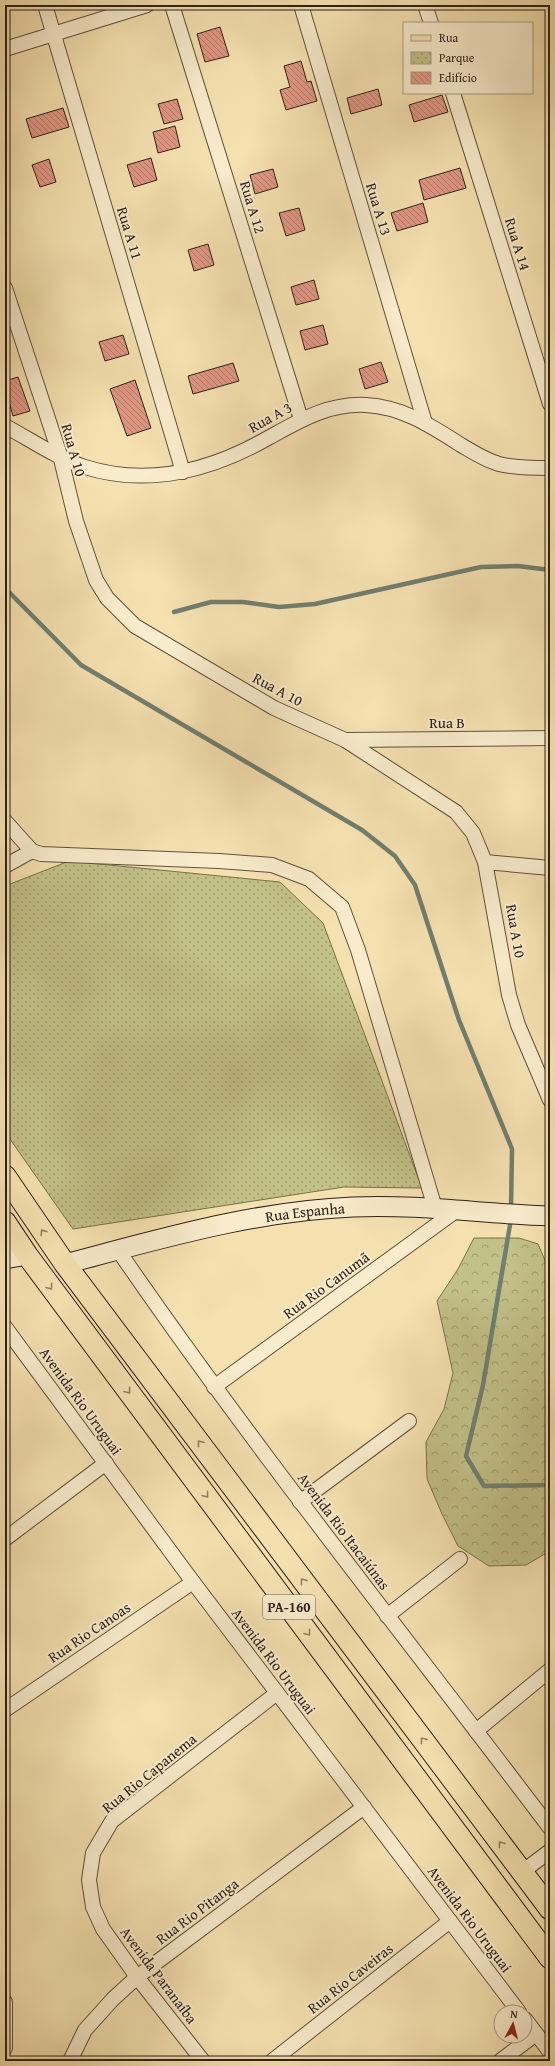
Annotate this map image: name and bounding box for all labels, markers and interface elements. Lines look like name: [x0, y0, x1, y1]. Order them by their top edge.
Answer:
legend: [403, 22, 533, 94]
text: Rua: [439, 29, 458, 46]
text: Parque: [439, 49, 475, 66]
text: Edifício: [439, 69, 477, 86]
street label: Rua A 12: [235, 178, 271, 236]
street label: Rua A 13: [361, 180, 397, 238]
street label: Rua A 11: [112, 204, 148, 262]
street label: Rua A 14: [500, 215, 536, 273]
street label: Rua A 3: [244, 396, 296, 438]
street label: Rua A 10: [56, 421, 92, 479]
street label: Rua A 10: [249, 667, 307, 711]
street label: Rua B: [429, 712, 465, 733]
street label: Rua A 10: [501, 903, 531, 959]
street label: Rua Espanha: [264, 1197, 345, 1227]
one-way arrow: [41, 1229, 48, 1236]
street label: Rua Rio Canumã: [279, 1247, 373, 1323]
one-way arrow: [46, 1282, 53, 1289]
street label: Avenida Rio Uruguai: [35, 1343, 127, 1459]
one-way arrow: [123, 1387, 131, 1394]
one-way arrow: [197, 1441, 204, 1448]
street label: Avenida Rio Itacaiúnas: [293, 1468, 395, 1594]
one-way arrow: [201, 1491, 208, 1498]
one-way arrow: [301, 1578, 308, 1585]
road number: PA-160: [263, 1595, 315, 1619]
street label: Rua Rio Canoas: [44, 1597, 134, 1667]
street label: Avenida Rio Uruguai: [227, 1603, 321, 1719]
one-way arrow: [303, 1629, 310, 1636]
street label: Rua Rio Capanema: [97, 1728, 201, 1818]
one-way arrow: [421, 1738, 428, 1745]
one-way arrow: [499, 1842, 506, 1849]
street label: Avenida Rio Uruguai: [423, 1861, 517, 1977]
street label: Rua Rio Pitanga: [151, 1873, 243, 1949]
street label: Avenida Paranaíba: [116, 1922, 202, 2028]
street label: Rua Rio Caveiras: [303, 1938, 397, 2018]
north arrow: [493, 2004, 533, 2044]
text: N: [510, 2006, 519, 2023]

